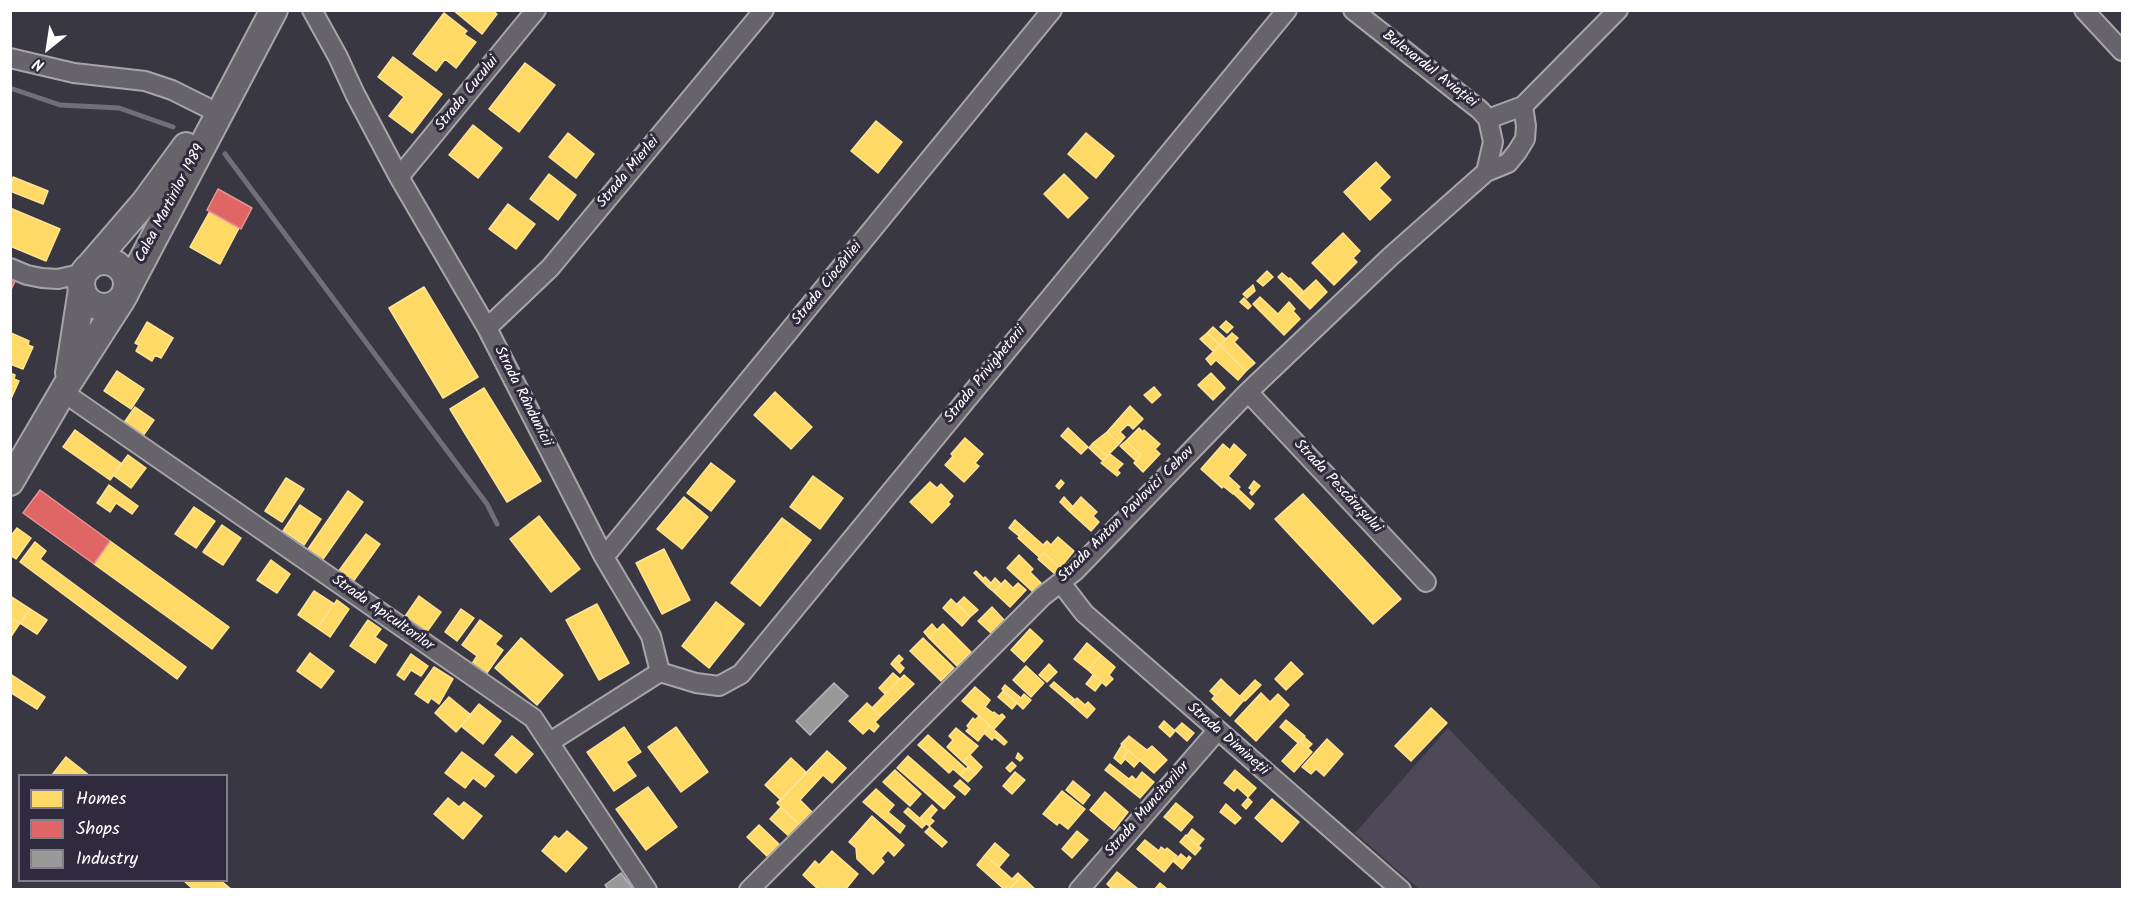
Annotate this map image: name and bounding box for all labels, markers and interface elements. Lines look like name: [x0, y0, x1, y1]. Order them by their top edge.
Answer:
north arrow: [18, 18, 78, 78]
street label: Bulevardul Aviației: [1378, 27, 1480, 113]
text: N: [28, 51, 49, 77]
street label: Strada Cucului: [432, 53, 504, 135]
street label: Strada Mierlei: [594, 134, 664, 212]
street label: Calea Martirilor 1989: [132, 142, 210, 266]
street label: Strada Ciocârliei: [789, 239, 867, 329]
street label: Strada Privighetorii: [941, 323, 1031, 427]
street label: Strada Rândunicii: [489, 344, 555, 450]
street label: Strada Pescărușului: [1289, 436, 1385, 538]
street label: Strada Anton Pavlovici Cehov: [1055, 443, 1199, 587]
street label: Strada Apicultorilor: [328, 572, 436, 656]
street label: Strada Dimineții: [1182, 700, 1272, 780]
street label: Strada Muncitorilor: [1102, 759, 1194, 861]
legend: [18, 774, 228, 882]
text: Homes: [76, 785, 126, 814]
text: Shops: [76, 815, 120, 844]
text: Industry: [76, 845, 138, 874]

